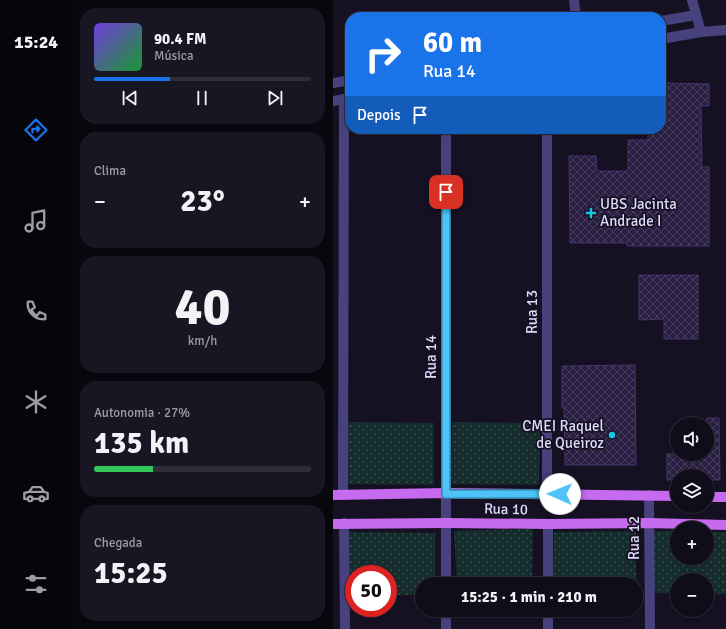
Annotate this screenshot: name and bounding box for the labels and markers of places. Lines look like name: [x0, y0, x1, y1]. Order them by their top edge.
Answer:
pin: [429, 175, 463, 209]
place label: UBS Jacinta Andrade I: [600, 195, 677, 230]
marker: UBS Jacinta Andrade I: [585, 207, 597, 219]
place label: CMEI Raquel de Queiroz: [522, 417, 604, 452]
marker: CMEI Raquel de Queiroz: [607, 430, 617, 440]

